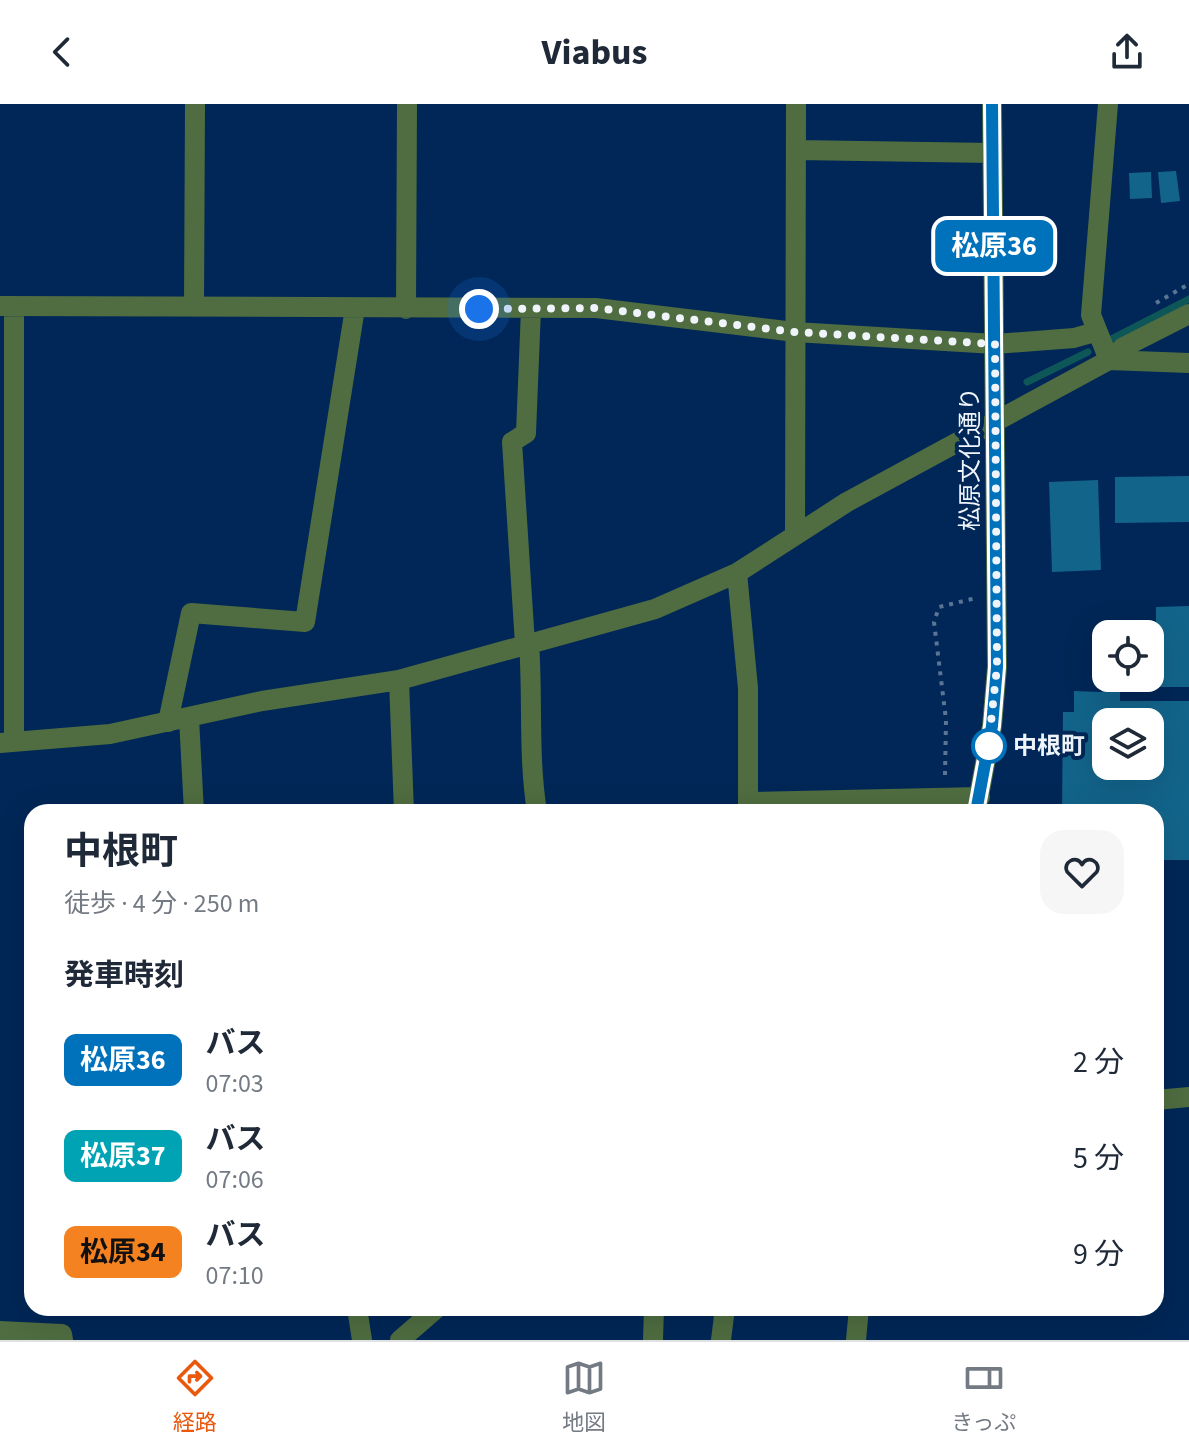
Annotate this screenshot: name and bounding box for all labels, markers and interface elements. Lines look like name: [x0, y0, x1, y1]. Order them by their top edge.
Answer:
text: Viabus: [542, 27, 647, 78]
icon: back: [40, 30, 84, 74]
icon: share: [1105, 30, 1149, 74]
line badge: 松原36: [938, 220, 1050, 272]
text: 松原36: [951, 226, 1037, 266]
your location: [459, 289, 499, 329]
street label: 松原文化通り: [953, 387, 988, 531]
map controls: [1092, 620, 1164, 780]
button: locate: [1092, 620, 1164, 692]
button: layers: [1092, 708, 1164, 780]
marker: 中根町: [972, 729, 1006, 763]
place label: 中根町: [1013, 729, 1085, 764]
text: 中根町: [64, 825, 178, 879]
button: heart: [1040, 830, 1124, 914]
text: 徒歩 · 4 分 · 250 m: [64, 885, 259, 922]
text: 発車時刻: [64, 954, 184, 997]
text: バス: [206, 1022, 266, 1065]
text: 松原36: [80, 1040, 166, 1080]
text: 2 分: [1073, 1041, 1124, 1084]
text: 07:03: [206, 1065, 264, 1102]
text: バス: [206, 1118, 266, 1161]
text: 松原37: [80, 1136, 166, 1176]
text: 5 分: [1073, 1137, 1124, 1180]
text: 07:06: [206, 1161, 264, 1198]
text: バス: [206, 1214, 266, 1257]
text: 松原34: [80, 1232, 166, 1272]
text: 9 分: [1073, 1233, 1124, 1276]
text: 07:10: [206, 1257, 264, 1294]
tab: 経路: [173, 1356, 217, 1439]
tab: 地図: [562, 1356, 606, 1439]
tab: きっぷ: [951, 1356, 1016, 1439]

